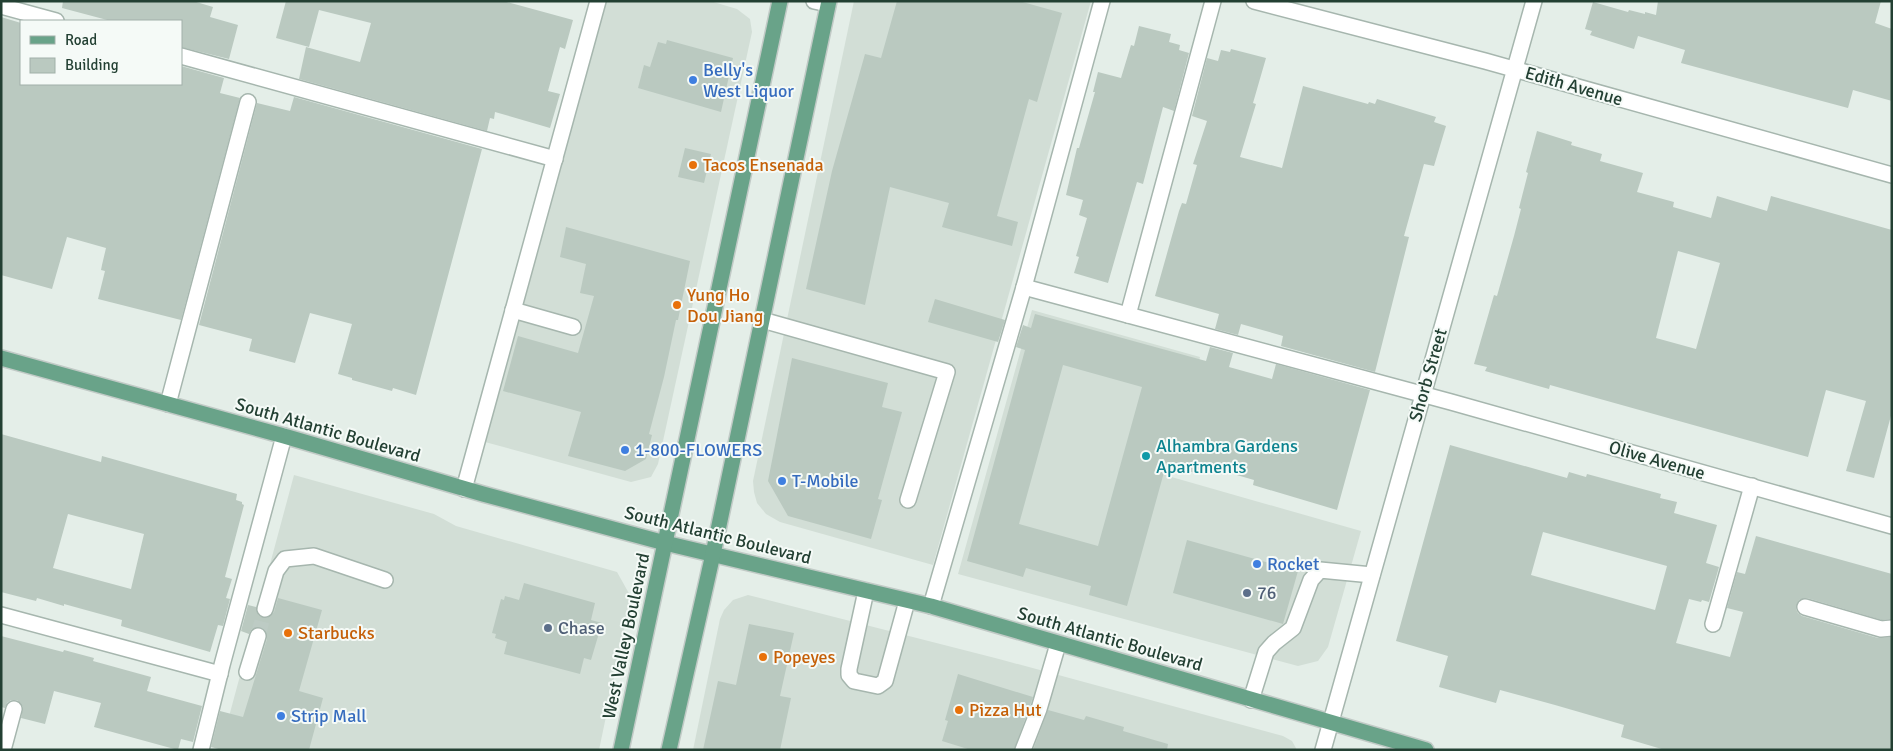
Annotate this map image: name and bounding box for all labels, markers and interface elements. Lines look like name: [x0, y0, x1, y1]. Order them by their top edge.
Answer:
legend: [20, 20, 182, 85]
text: Road: [65, 31, 97, 49]
text: Building: [65, 56, 119, 74]
place label: Belly's West Liquor: [703, 59, 794, 102]
street label: Edith Avenue: [1523, 62, 1625, 110]
marker: Belly's West Liquor: [687, 74, 699, 86]
place label: Tacos Ensenada: [703, 154, 824, 176]
marker: Tacos Ensenada: [687, 159, 699, 171]
place label: Yung Ho Dou Jiang: [687, 284, 763, 327]
marker: Yung Ho Dou Jiang: [671, 299, 683, 311]
street label: Shorb Street: [1404, 326, 1452, 424]
street label: South Atlantic Boulevard: [233, 393, 423, 467]
place label: Alhambra Gardens Apartments: [1156, 435, 1298, 478]
street label: Olive Avenue: [1606, 436, 1708, 484]
place label: 1-800-FLOWERS: [635, 439, 762, 461]
marker: 1-800-FLOWERS: [619, 444, 631, 456]
marker: Alhambra Gardens Apartments: [1140, 450, 1152, 462]
place label: T-Mobile: [792, 470, 859, 492]
marker: T-Mobile: [776, 475, 788, 487]
street label: South Atlantic Boulevard: [622, 501, 814, 569]
street label: West Valley Boulevard: [598, 551, 654, 721]
place label: Rocket: [1267, 553, 1319, 575]
marker: Rocket: [1251, 558, 1263, 570]
place label: 76: [1257, 582, 1276, 604]
marker: 76: [1241, 587, 1253, 599]
street label: South Atlantic Boulevard: [1015, 602, 1205, 676]
place label: Chase: [558, 617, 605, 639]
place label: Starbucks: [298, 622, 375, 644]
marker: Chase: [542, 622, 554, 634]
marker: Starbucks: [282, 627, 294, 639]
place label: Popeyes: [773, 646, 836, 668]
marker: Popeyes: [757, 651, 769, 663]
place label: Pizza Hut: [969, 699, 1042, 721]
marker: Pizza Hut: [953, 704, 965, 716]
place label: Strip Mall: [291, 705, 367, 727]
marker: Strip Mall: [275, 710, 287, 722]

